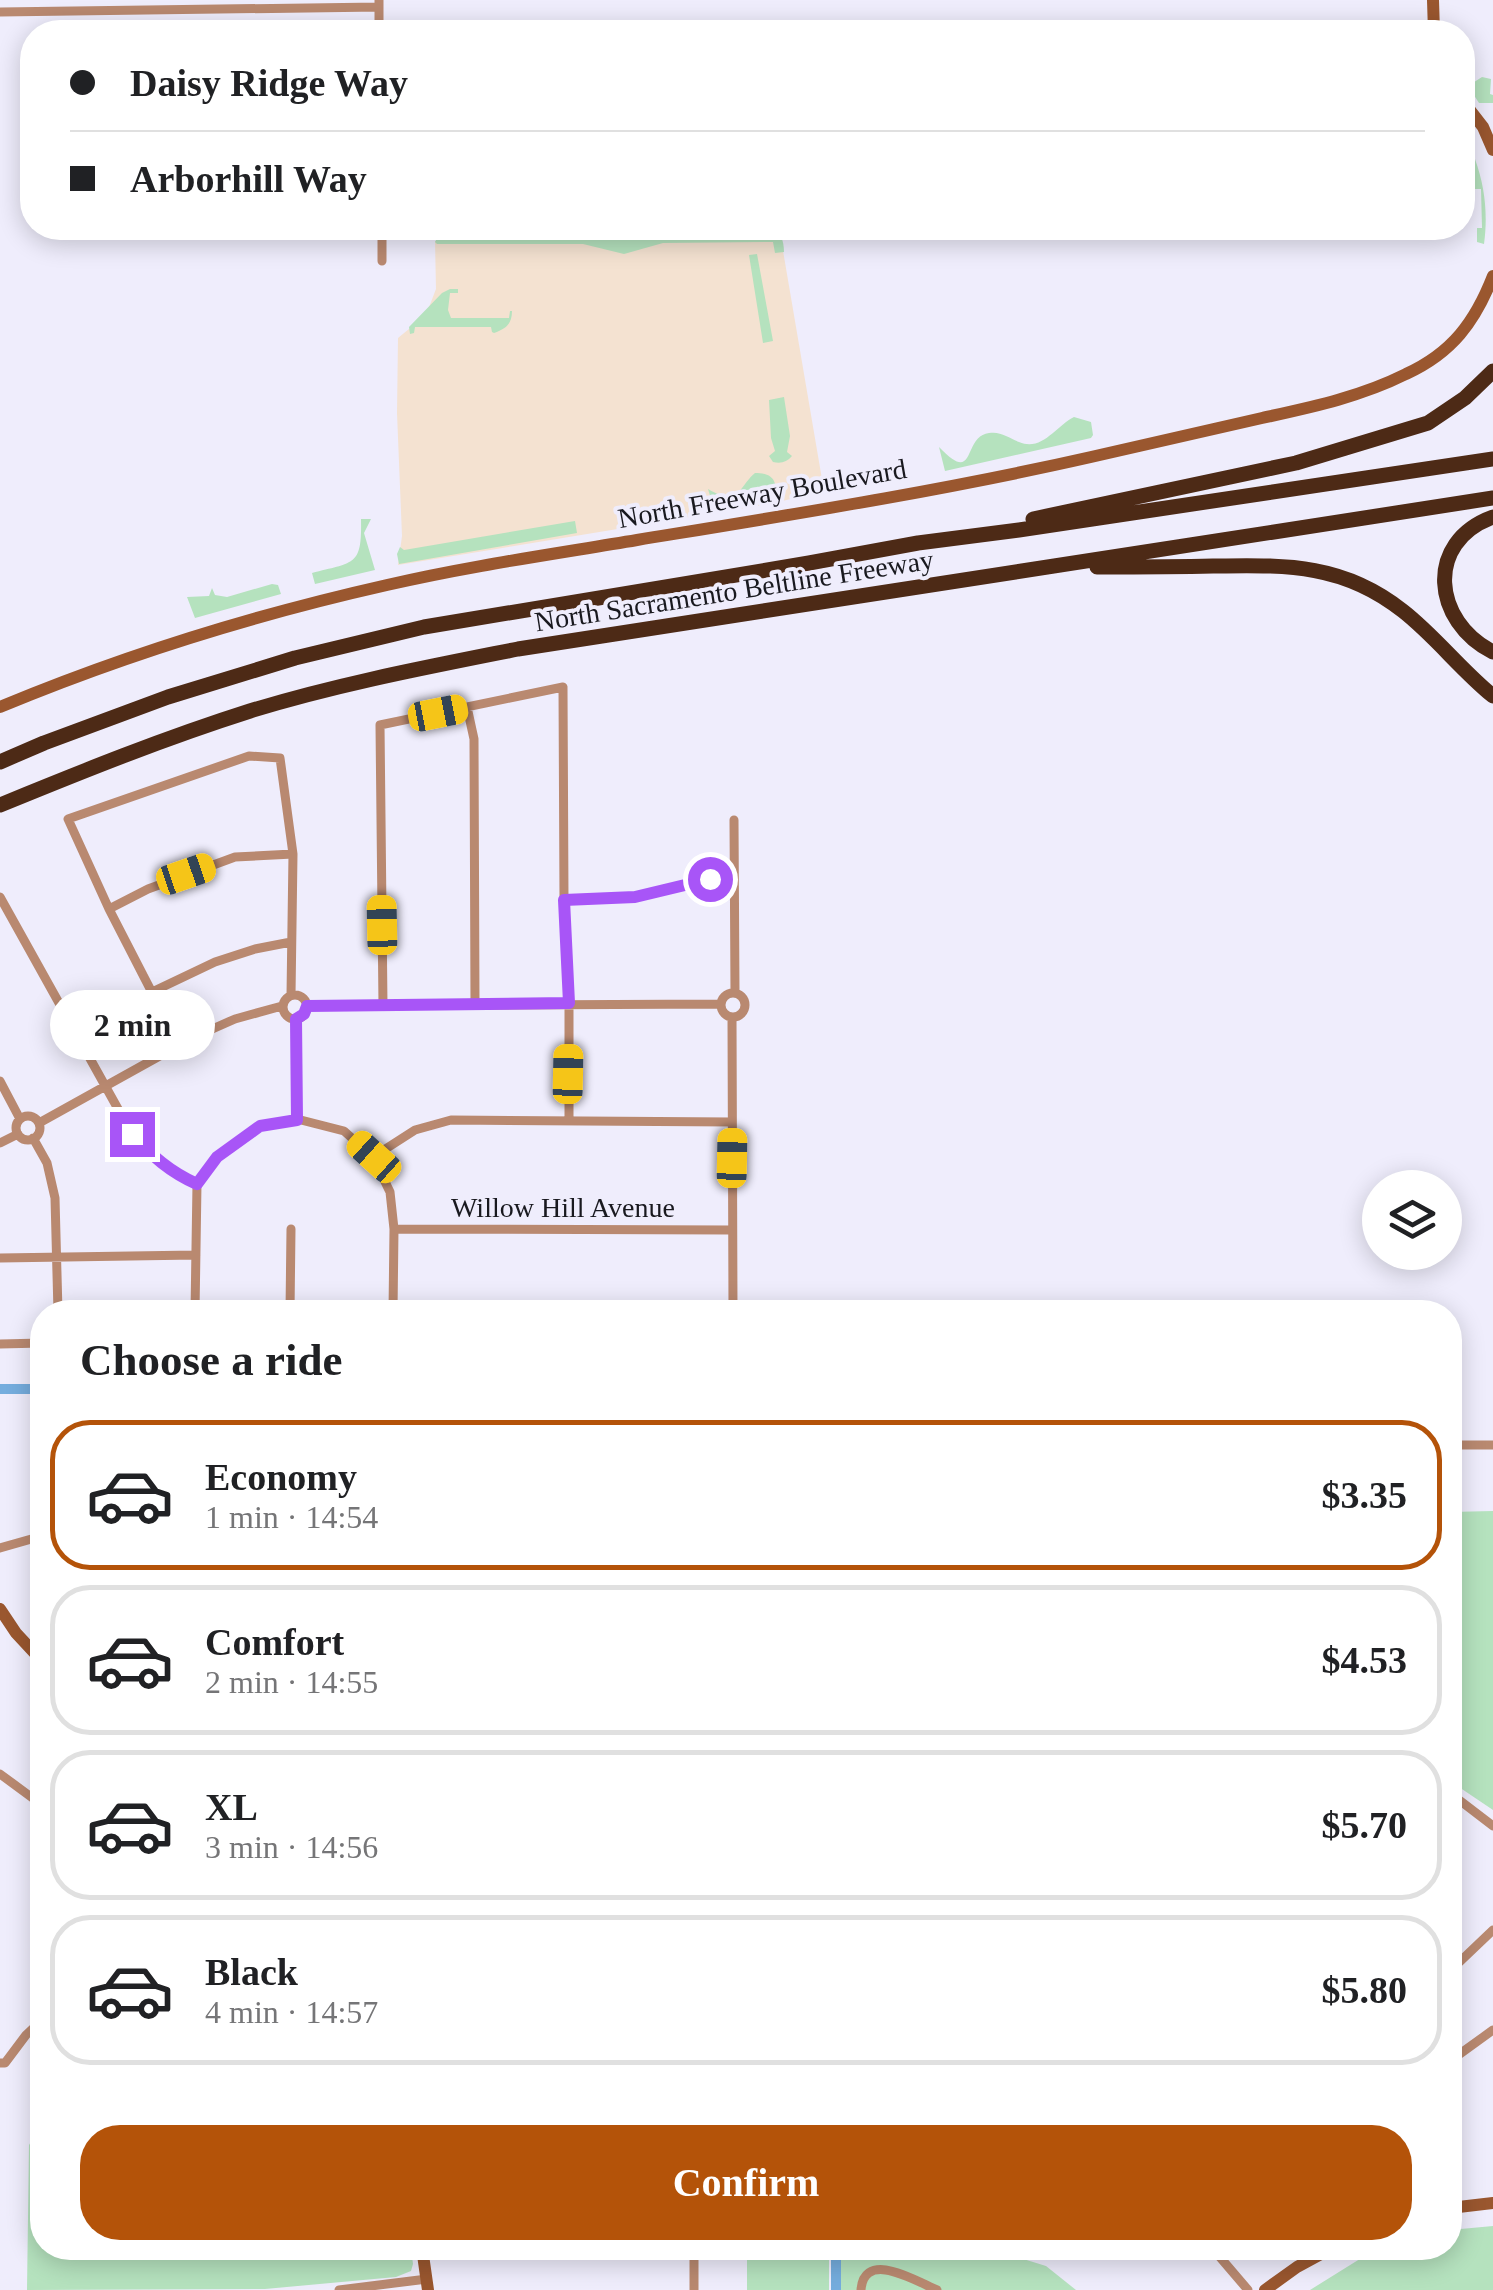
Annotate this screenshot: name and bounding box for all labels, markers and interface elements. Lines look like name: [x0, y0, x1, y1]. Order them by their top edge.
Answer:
text: Daisy Ridge Way: [130, 62, 408, 104]
text: Arborhill Way: [130, 158, 367, 200]
street label: North Freeway Boulevard: [615, 453, 909, 534]
street label: North Sacramento Beltline Freeway: [532, 544, 936, 637]
car: [406, 693, 470, 733]
car: [153, 850, 219, 898]
route start: [688, 857, 733, 902]
car: [366, 895, 398, 955]
callout: 2 min: [49, 989, 214, 1059]
text: 2 min: [94, 1007, 171, 1043]
car: [552, 1044, 584, 1104]
route end: [110, 1112, 155, 1157]
car: [342, 1126, 406, 1188]
car: [716, 1128, 748, 1188]
map controls: [1362, 1170, 1462, 1270]
button: layers: [1362, 1170, 1462, 1270]
street label: Willow Hill Avenue: [451, 1192, 675, 1223]
text: Choose a ride: [80, 1335, 343, 1385]
icon: car: [85, 1450, 175, 1540]
text: Economy: [205, 1456, 357, 1498]
text: $3.35: [1322, 1474, 1407, 1516]
text: 1 min · 14:54: [205, 1499, 378, 1535]
icon: car: [85, 1615, 175, 1705]
text: Comfort: [205, 1621, 344, 1663]
text: $4.53: [1322, 1639, 1407, 1681]
text: 2 min · 14:55: [205, 1664, 378, 1700]
icon: car: [85, 1780, 175, 1870]
text: XL: [205, 1786, 258, 1828]
text: $5.70: [1322, 1804, 1407, 1846]
text: 3 min · 14:56: [205, 1829, 378, 1865]
icon: car: [85, 1945, 175, 2035]
text: Black: [205, 1951, 298, 1993]
text: $5.80: [1322, 1969, 1407, 2011]
text: 4 min · 14:57: [205, 1994, 378, 2030]
button: Confirm: [80, 2125, 1412, 2240]

